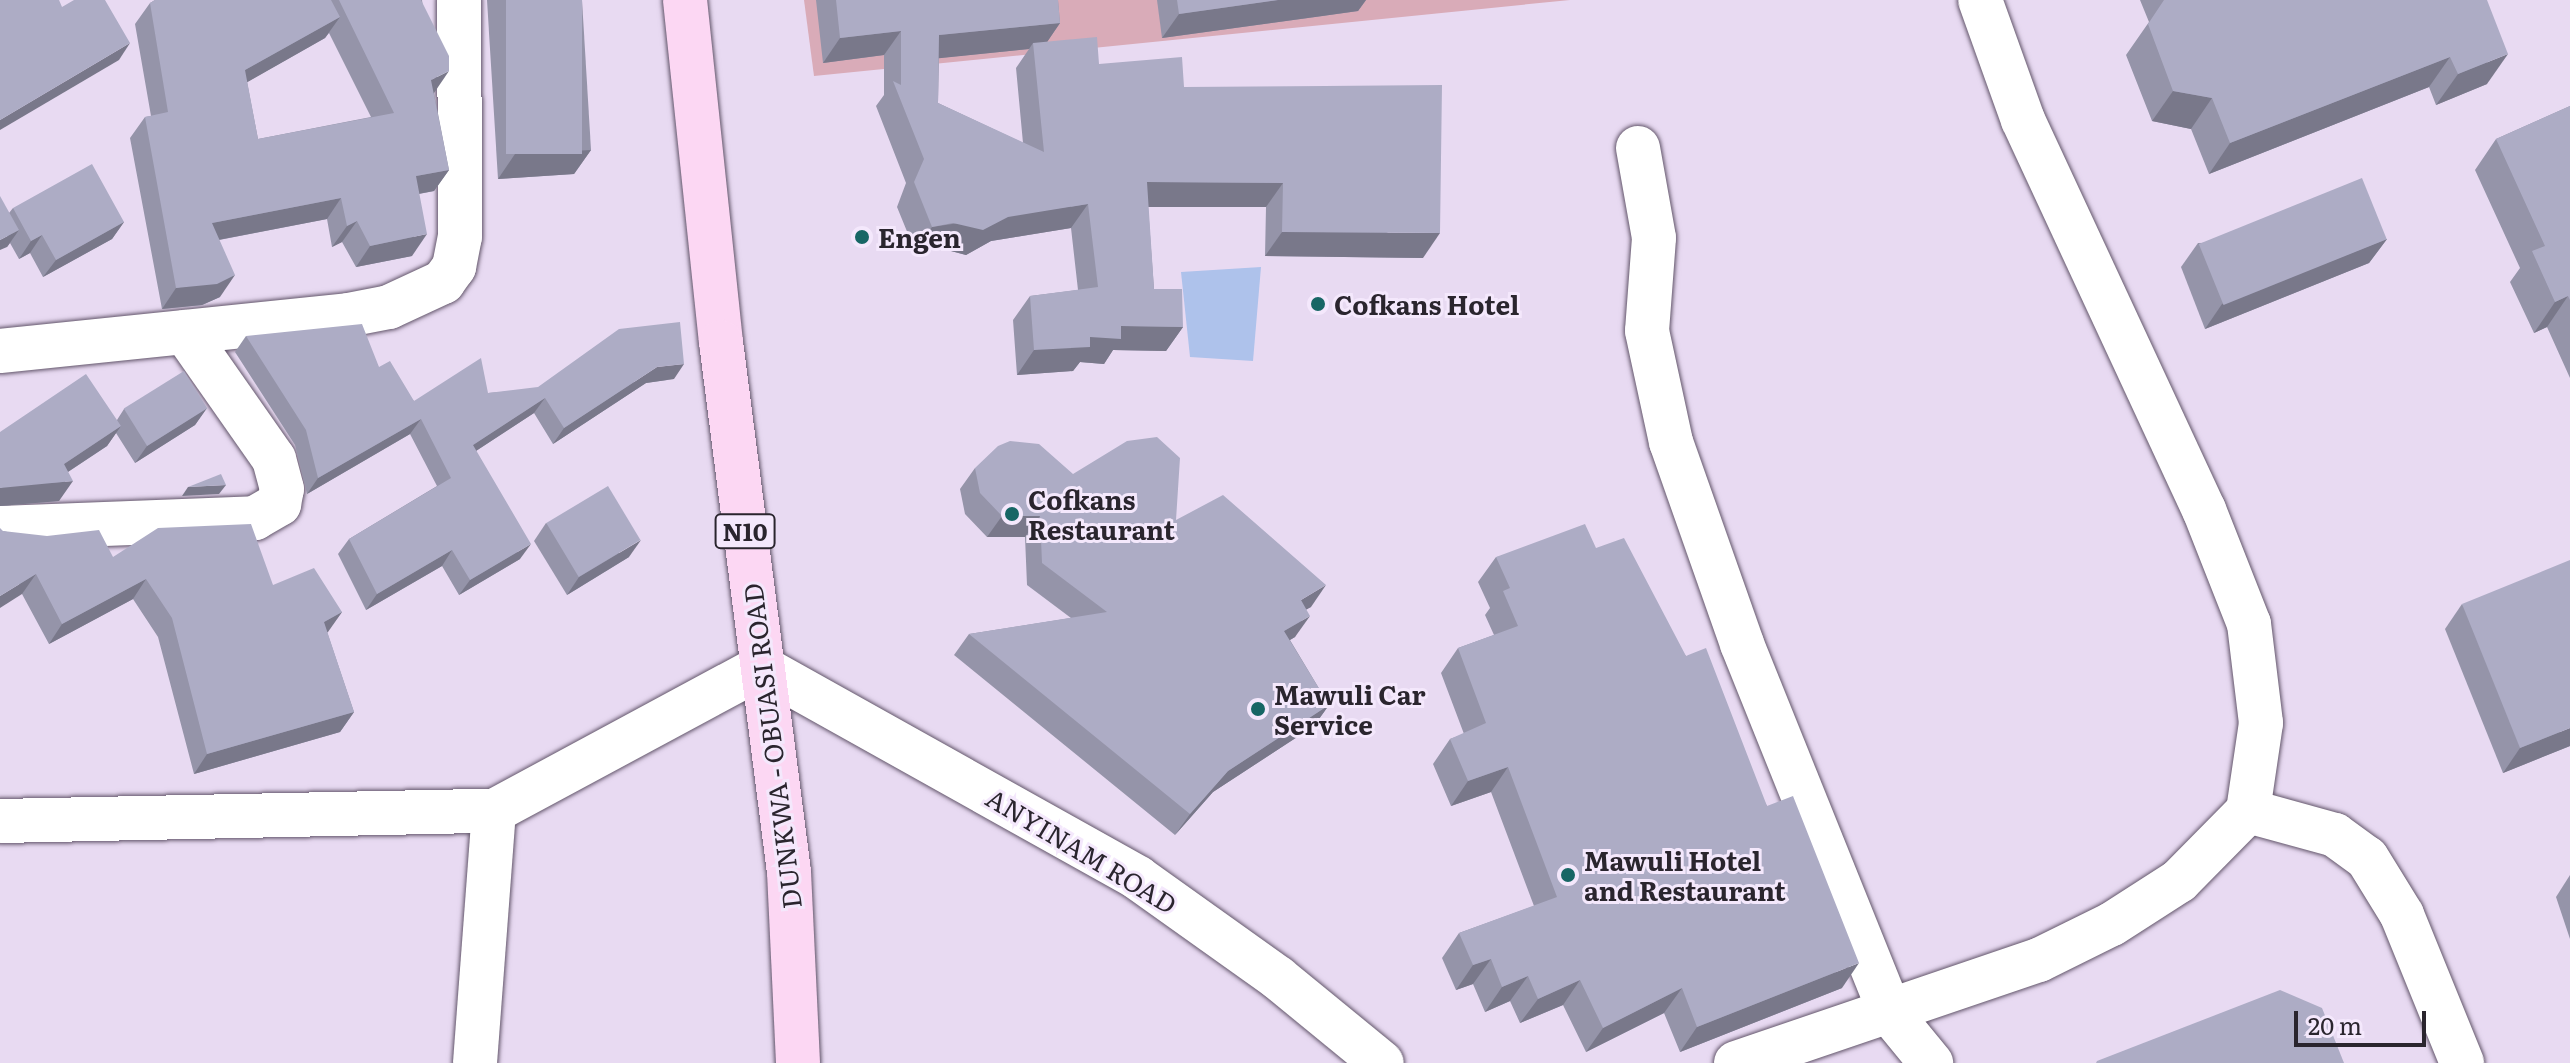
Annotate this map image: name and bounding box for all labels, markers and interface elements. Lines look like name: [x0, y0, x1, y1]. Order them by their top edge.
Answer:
place label: Engen: [878, 221, 961, 253]
marker: Engen: [853, 228, 871, 246]
place label: Cofkans Hotel: [1334, 288, 1519, 320]
marker: Cofkans Hotel: [1309, 295, 1327, 313]
place label: Cofkans Restaurant: [1028, 483, 1175, 544]
marker: Cofkans Restaurant: [1003, 505, 1021, 523]
road number: N10: [713, 511, 777, 551]
street label: DUNKWA - OBUASI ROAD: [736, 581, 806, 911]
place label: Mawuli Car Service: [1274, 678, 1425, 740]
marker: Mawuli Car Service: [1249, 700, 1267, 718]
street label: ANYINAM ROAD: [981, 781, 1183, 919]
place label: Mawuli Hotel and Restaurant: [1584, 844, 1786, 906]
marker: Mawuli Hotel and Restaurant: [1559, 866, 1577, 884]
scale bar: [2298, 995, 2430, 1045]
text: 20 m: [2308, 1007, 2362, 1042]

